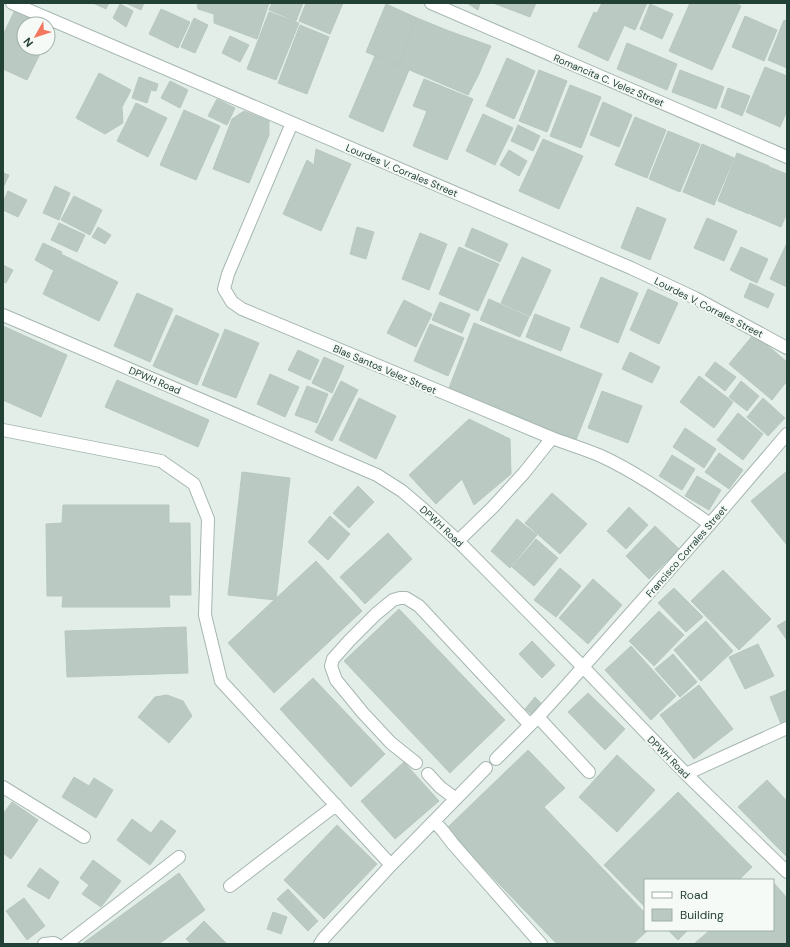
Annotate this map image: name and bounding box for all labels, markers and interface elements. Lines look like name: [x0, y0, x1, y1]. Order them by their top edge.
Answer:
north arrow: [16, 16, 56, 56]
text: N: [20, 35, 36, 50]
street label: Romancita C. Velez Street: [552, 51, 666, 110]
street label: Lourdes V. Corrales Street: [344, 141, 460, 200]
street label: Lourdes V. Corrales Street: [652, 274, 765, 341]
street label: Blas Santos Velez Street: [331, 342, 438, 397]
street label: DPWH Road: [127, 364, 183, 397]
street label: DPWH Road: [417, 503, 466, 550]
street label: Francisco Corrales Street: [643, 503, 730, 600]
street label: DPWH Road: [645, 733, 693, 781]
legend: [644, 879, 774, 931]
text: Road: [680, 887, 708, 903]
text: Building: [680, 907, 724, 923]

